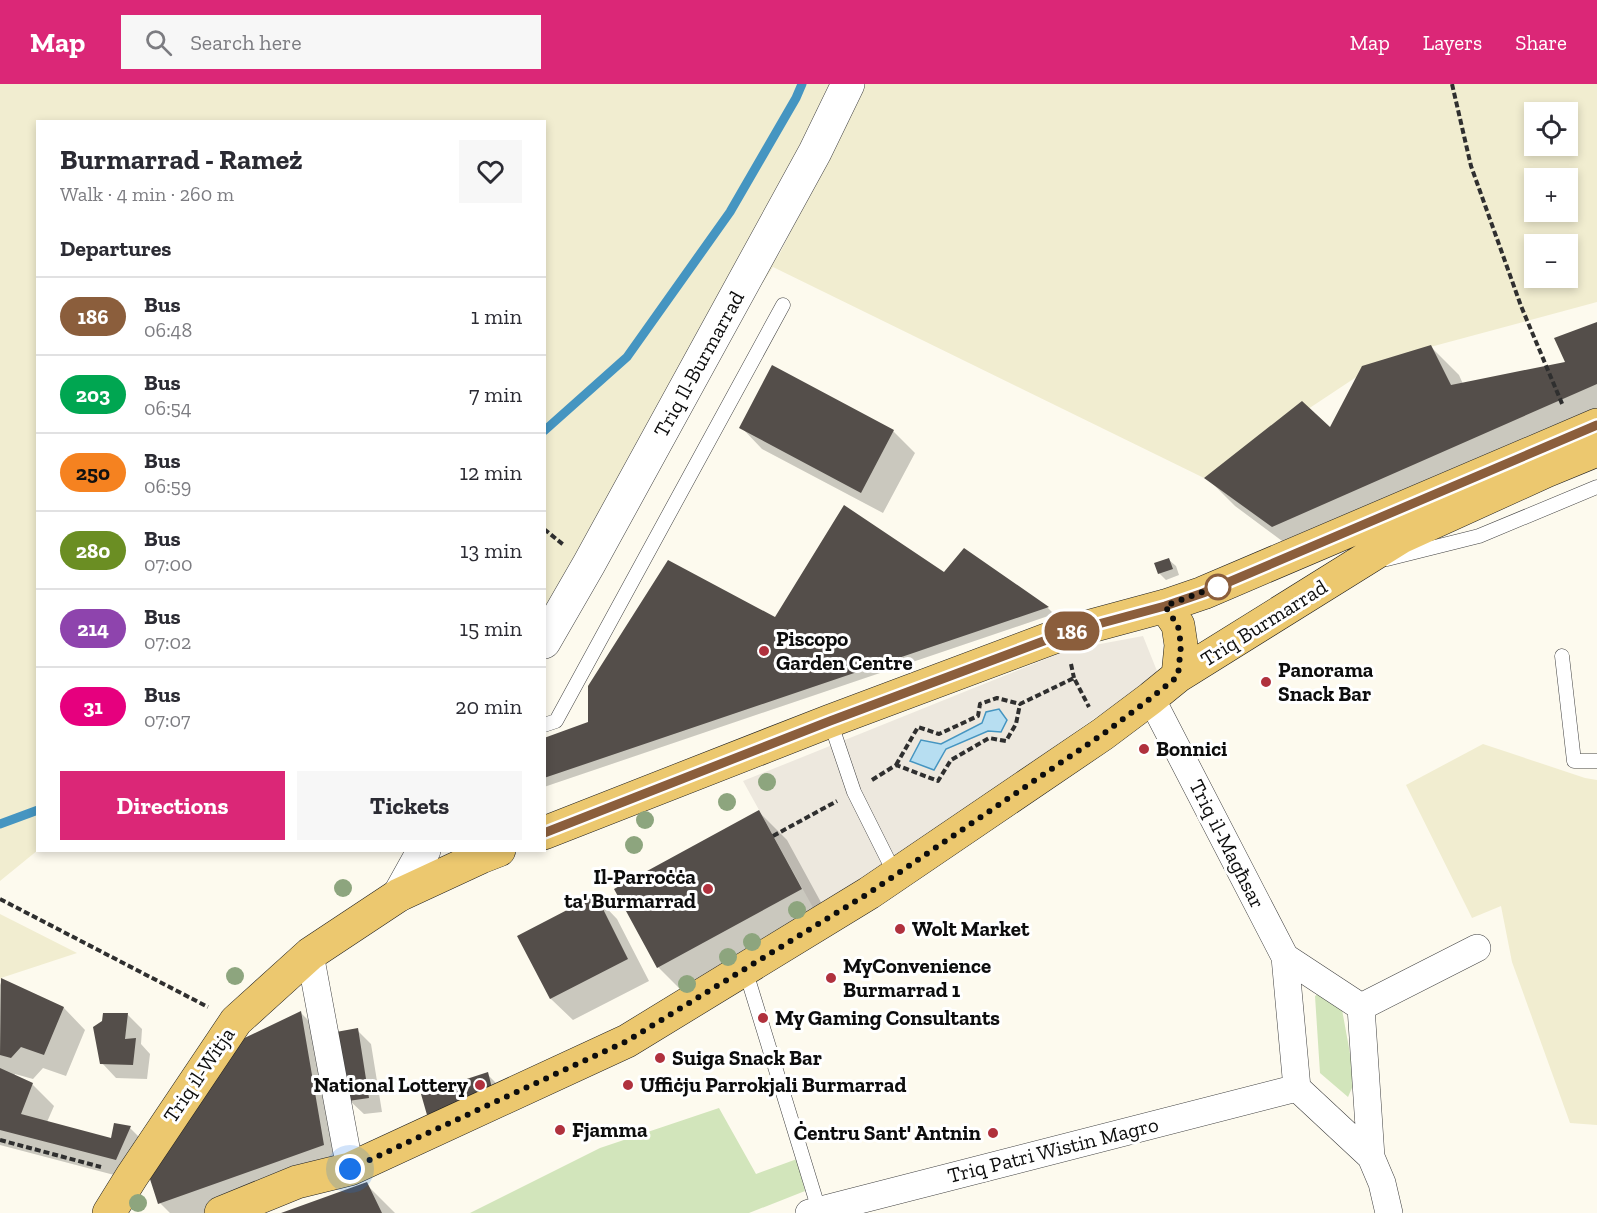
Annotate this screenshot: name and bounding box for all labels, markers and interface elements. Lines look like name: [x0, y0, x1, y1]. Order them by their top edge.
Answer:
search box: [121, 15, 541, 69]
text: Map: [30, 26, 85, 59]
icon: search: [142, 26, 175, 59]
text: Search here: [190, 29, 302, 56]
text: Map: [1350, 30, 1390, 55]
text: Layers: [1423, 30, 1482, 55]
text: Share: [1515, 30, 1567, 55]
map controls: [1524, 102, 1578, 288]
button: locate: [1524, 102, 1578, 156]
button: heart: [459, 140, 522, 203]
text: Burmarrad - Rameż: [60, 143, 303, 176]
button: +: [1524, 168, 1578, 222]
text: Walk · 4 min · 260 m: [60, 182, 234, 206]
button: −: [1524, 234, 1578, 288]
text: Departures: [60, 235, 171, 262]
street label: Triq Il-Burmarrad: [648, 286, 749, 441]
text: Bus: [144, 291, 181, 318]
text: 1 min: [471, 303, 522, 330]
text: 186: [77, 304, 109, 329]
text: 06:48: [144, 318, 192, 342]
text: Bus: [144, 369, 181, 396]
text: 7 min: [469, 381, 522, 408]
text: 203: [76, 382, 110, 407]
text: 06:54: [144, 396, 192, 420]
text: Bus: [144, 447, 181, 474]
text: 12 min: [459, 459, 522, 486]
text: 250: [76, 460, 110, 485]
text: 06:59: [144, 474, 191, 498]
text: Bus: [144, 525, 181, 552]
text: 13 min: [460, 537, 522, 564]
text: 280: [76, 538, 110, 563]
text: 07:00: [144, 552, 192, 576]
street label: Triq Burmarrad: [1196, 574, 1332, 671]
unlabelled marker: [1205, 574, 1231, 600]
text: Bus: [144, 603, 181, 630]
line badge: 186: [1038, 612, 1106, 650]
text: 15 min: [460, 615, 522, 642]
text: 214: [77, 616, 109, 641]
text: 186: [1056, 619, 1088, 644]
place label: Piscopo Garden Centre: [776, 626, 913, 675]
text: 07:02: [144, 630, 191, 654]
marker: Piscopo Garden Centre: [757, 644, 771, 658]
place label: Panorama Snack Bar: [1278, 657, 1374, 706]
marker: Panorama Snack Bar: [1259, 675, 1273, 689]
text: Bus: [144, 681, 181, 708]
text: 20 min: [455, 693, 522, 720]
text: 31: [83, 694, 103, 719]
text: 07:07: [144, 708, 190, 732]
place label: Bonnici: [1156, 736, 1227, 761]
marker: Bonnici: [1137, 742, 1151, 756]
button: Directions: [60, 771, 285, 840]
button: Tickets: [297, 771, 522, 840]
street label: Triq il-Magħsar: [1184, 775, 1271, 912]
place label: Il-Parroċċa ta' Burmarrad: [564, 864, 696, 913]
marker: Il-Parroċċa ta' Burmarrad: [701, 882, 715, 896]
place label: Wolt Market: [912, 916, 1030, 941]
marker: Wolt Market: [893, 922, 907, 936]
place label: MyConvenience Burmarrad 1: [843, 953, 991, 1002]
marker: MyConvenience Burmarrad 1: [824, 971, 838, 985]
place label: My Gaming Consultants: [775, 1005, 1000, 1030]
marker: My Gaming Consultants: [756, 1011, 770, 1025]
street label: Triq il-Witja: [158, 1022, 240, 1128]
place label: Suiga Snack Bar: [672, 1045, 822, 1070]
marker: Suiga Snack Bar: [653, 1051, 667, 1065]
place label: National Lottery: [313, 1072, 468, 1097]
place label: Uffiċju Parrokjali Burmarrad: [640, 1072, 906, 1097]
marker: National Lottery: [473, 1078, 487, 1092]
marker: Uffiċju Parrokjali Burmarrad: [621, 1078, 635, 1092]
street label: Triq Patri Wistin Magro: [945, 1111, 1161, 1188]
place label: Fjamma: [572, 1117, 648, 1142]
place label: Ċentru Sant' Antnin: [794, 1120, 982, 1145]
marker: Fjamma: [553, 1123, 567, 1137]
marker: Ċentru Sant' Antnin: [986, 1126, 1000, 1140]
your location: [335, 1154, 365, 1184]

